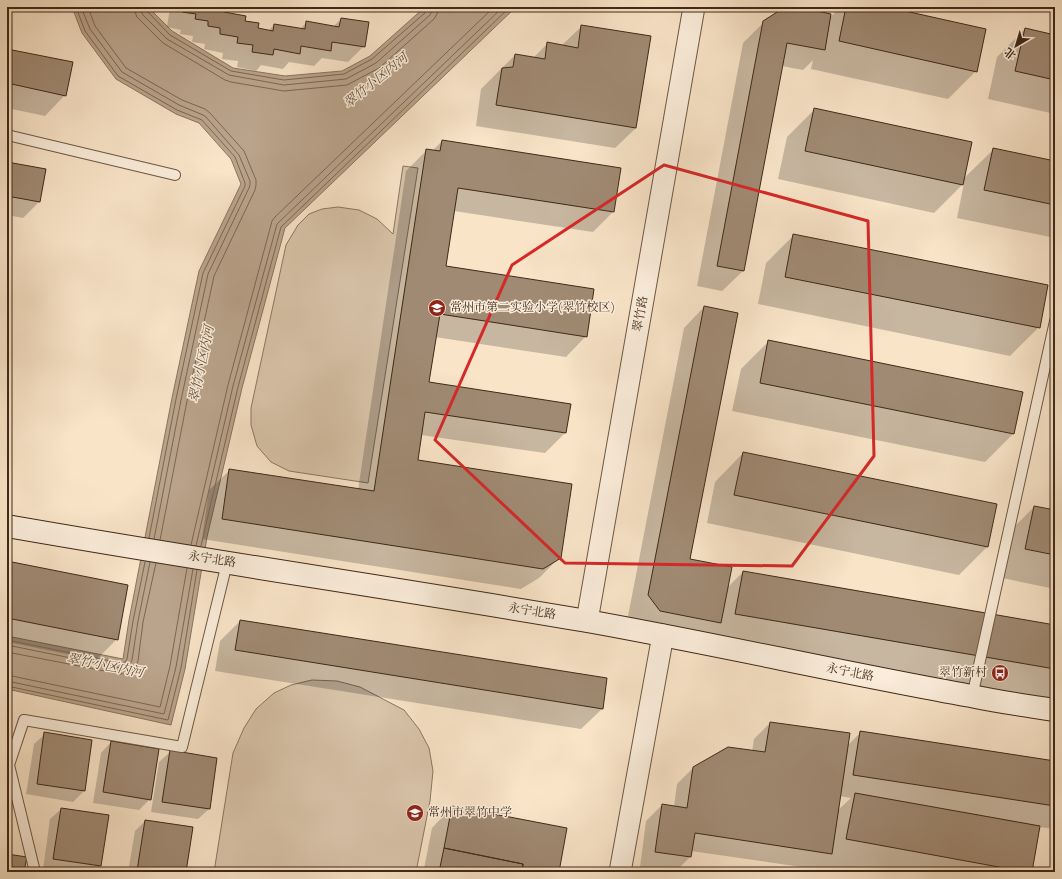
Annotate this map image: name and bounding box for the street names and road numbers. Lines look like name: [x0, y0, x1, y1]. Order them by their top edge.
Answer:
street label: 翠竹路: [630, 295, 650, 333]
street label: 永宁北路: [187, 548, 237, 570]
street label: 永宁北路: [507, 600, 557, 622]
street label: 永宁北路: [825, 661, 875, 683]

